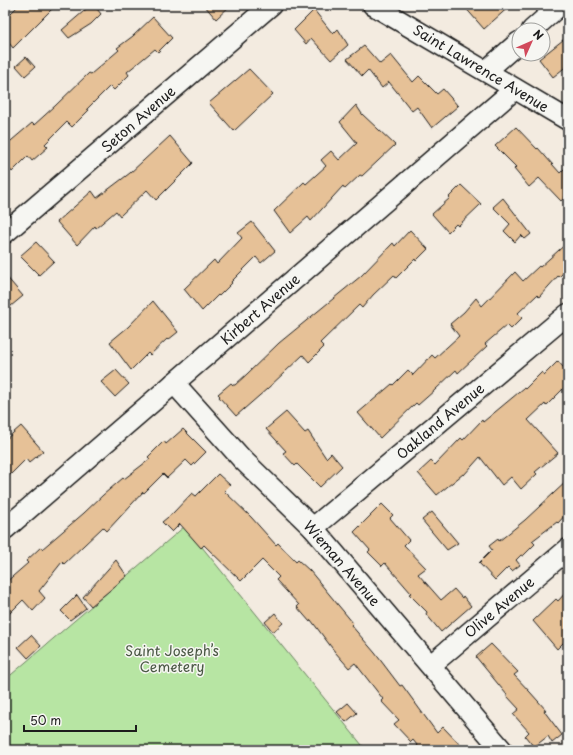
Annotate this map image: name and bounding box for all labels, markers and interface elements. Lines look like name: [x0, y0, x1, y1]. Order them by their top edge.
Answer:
street label: Saint Lawrence Avenue: [409, 19, 553, 117]
north arrow: [511, 22, 551, 62]
text: N: [529, 25, 548, 44]
street label: Seton Avenue: [96, 80, 180, 157]
street label: Kirbert Avenue: [216, 268, 304, 349]
street label: Oakland Avenue: [391, 378, 489, 464]
street label: Wieman Avenue: [299, 515, 385, 611]
street label: Olive Avenue: [459, 571, 539, 643]
park label: Saint Joseph’s Cemetery: [125, 640, 219, 677]
scale bar: [24, 707, 136, 733]
text: 50 m: [30, 711, 61, 729]

